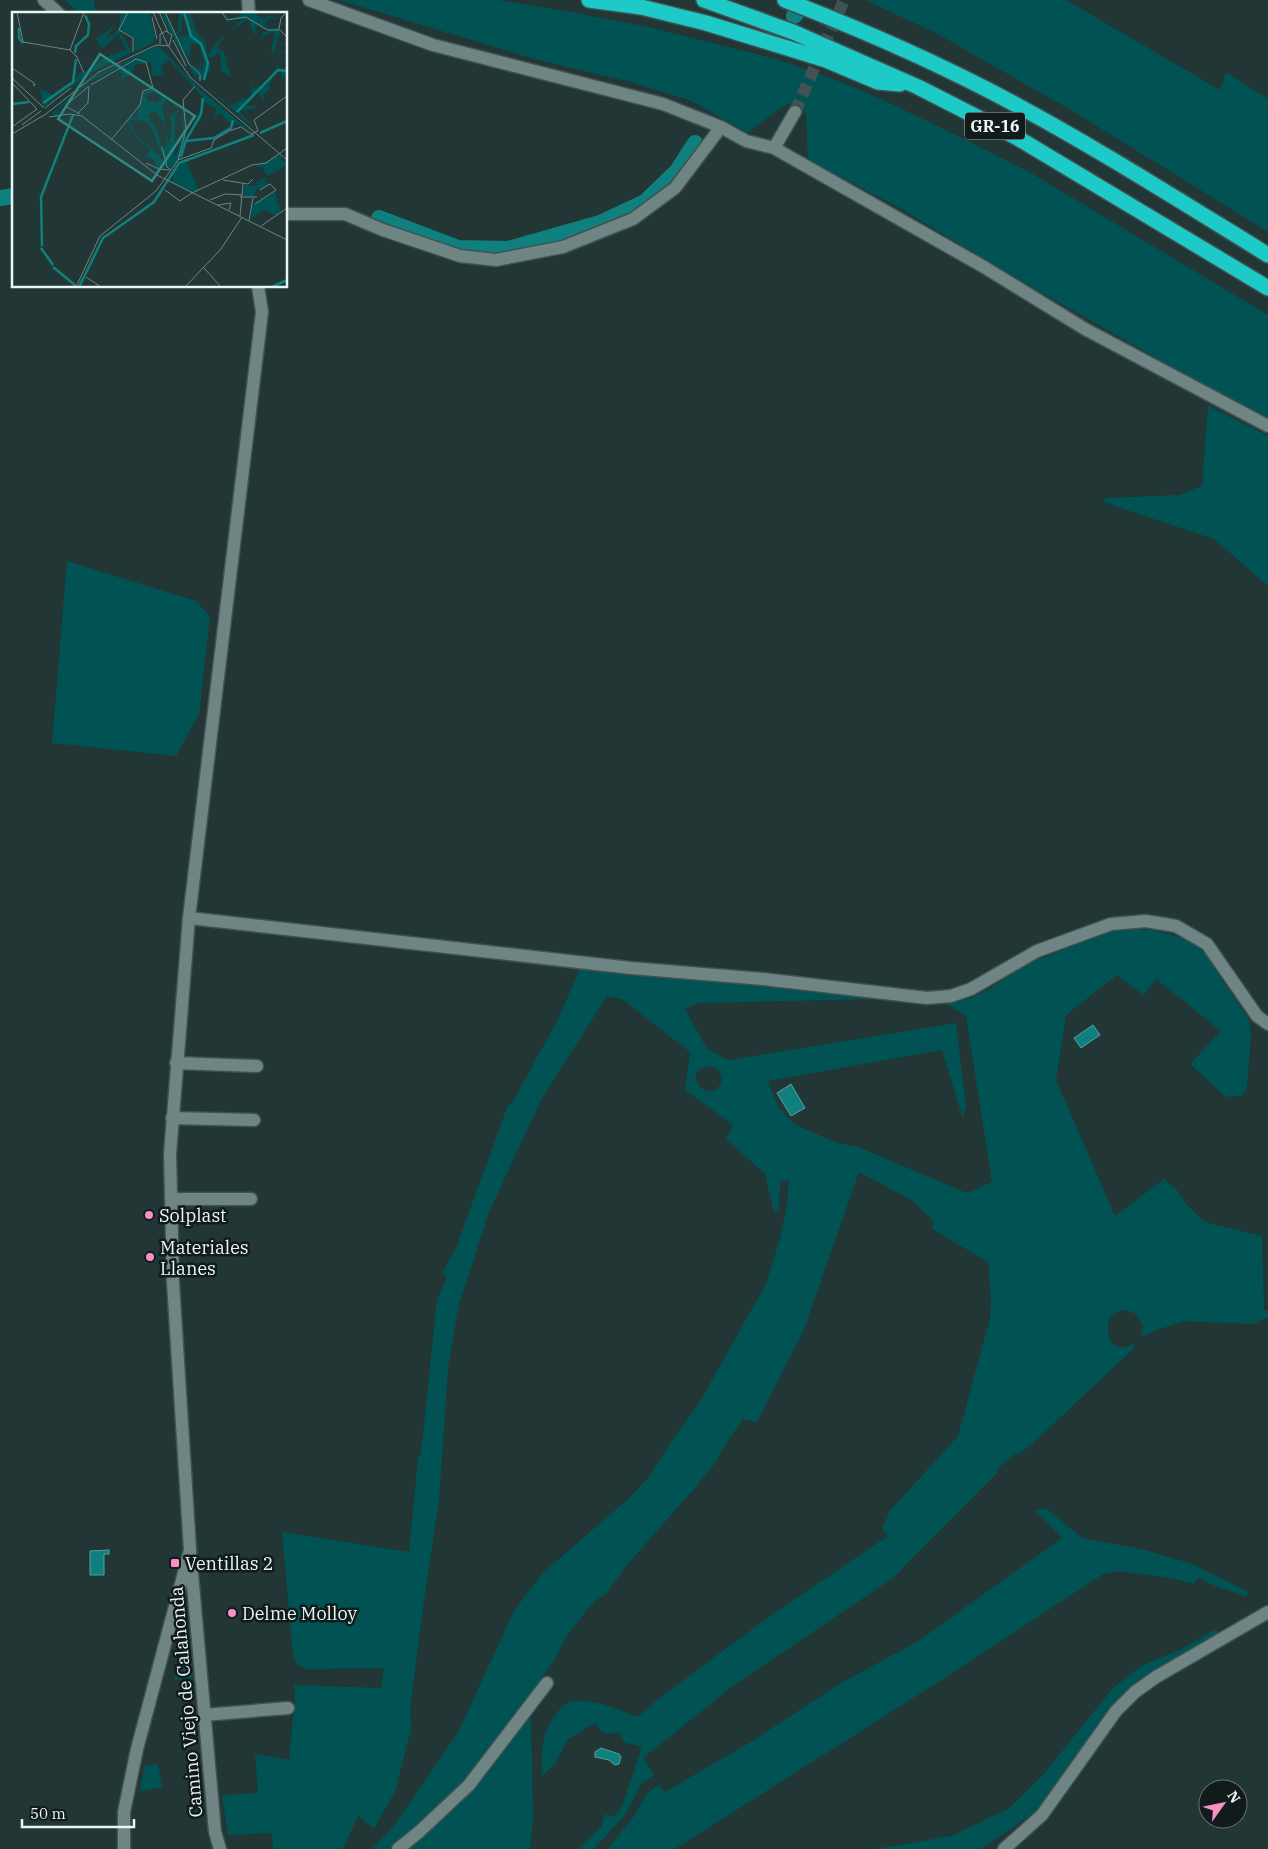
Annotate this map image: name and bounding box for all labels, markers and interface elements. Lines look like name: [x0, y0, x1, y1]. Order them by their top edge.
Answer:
inset map: [12, 12, 288, 288]
road number: GR-16: [965, 112, 1025, 140]
place label: Solplast: [159, 1204, 226, 1227]
marker: Solplast: [143, 1209, 155, 1221]
place label: Materiales Llanes: [160, 1236, 249, 1280]
marker: Materiales Llanes: [144, 1251, 156, 1263]
place label: Ventillas 2: [185, 1552, 274, 1575]
marker: Ventillas 2: [169, 1557, 181, 1569]
street label: Camino Viejo de Calahonda: [164, 1585, 208, 1818]
place label: Delme Molloy: [242, 1602, 357, 1625]
marker: Delme Molloy: [226, 1607, 238, 1619]
north arrow: [1198, 1779, 1248, 1829]
text: N: [1223, 1787, 1244, 1806]
scale bar: [22, 1796, 135, 1828]
text: 50 m: [30, 1804, 66, 1823]

